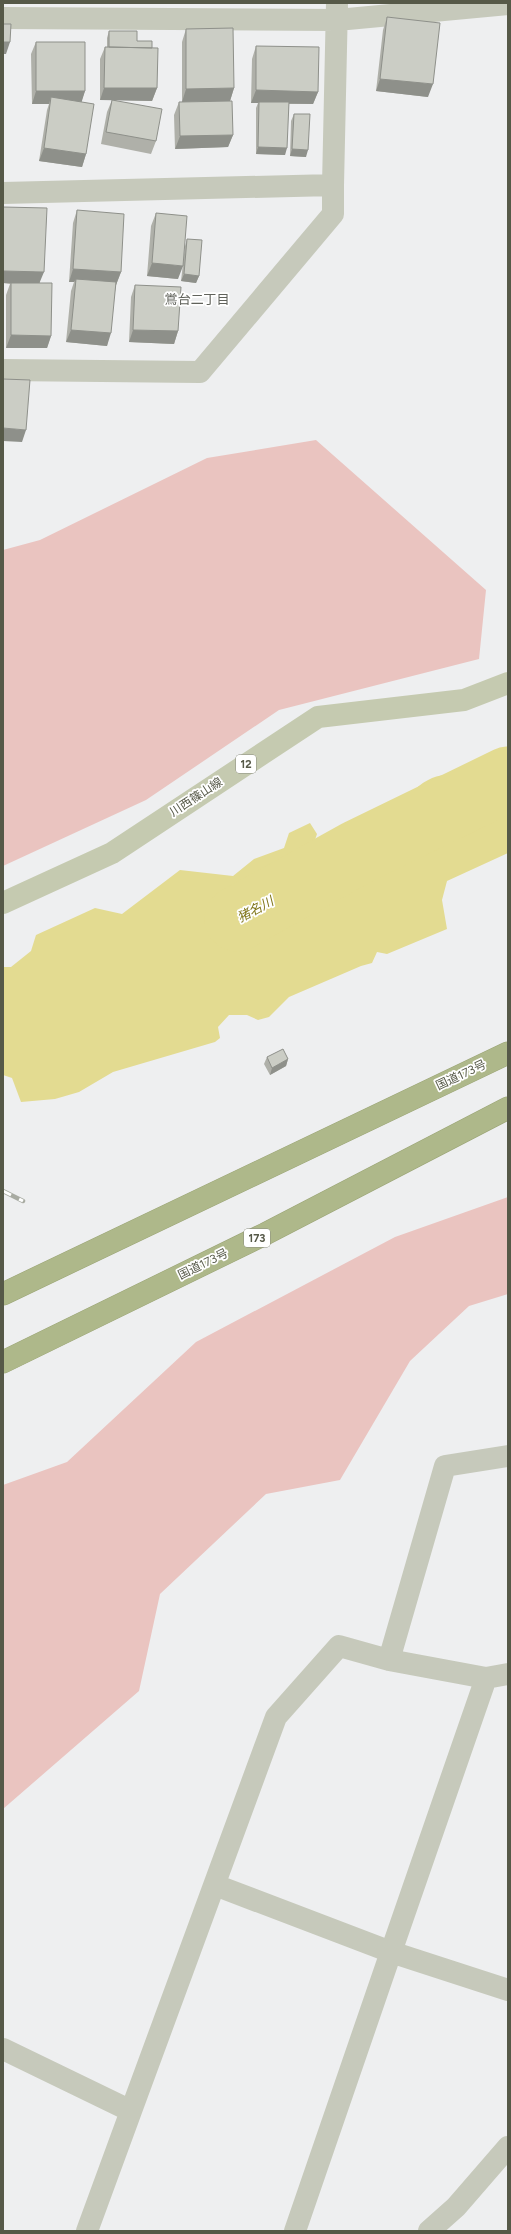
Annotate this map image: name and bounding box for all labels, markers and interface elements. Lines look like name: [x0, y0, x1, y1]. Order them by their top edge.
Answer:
district label: 鴬台二丁目: [164, 292, 230, 307]
road number: 12: [236, 755, 256, 773]
street label: 川西篠山線: [167, 775, 225, 819]
water label: 猪名川: [234, 893, 278, 925]
street label: 国道173号: [434, 1057, 488, 1093]
road number: 173: [244, 1229, 270, 1247]
street label: 国道173号: [176, 1246, 230, 1282]

